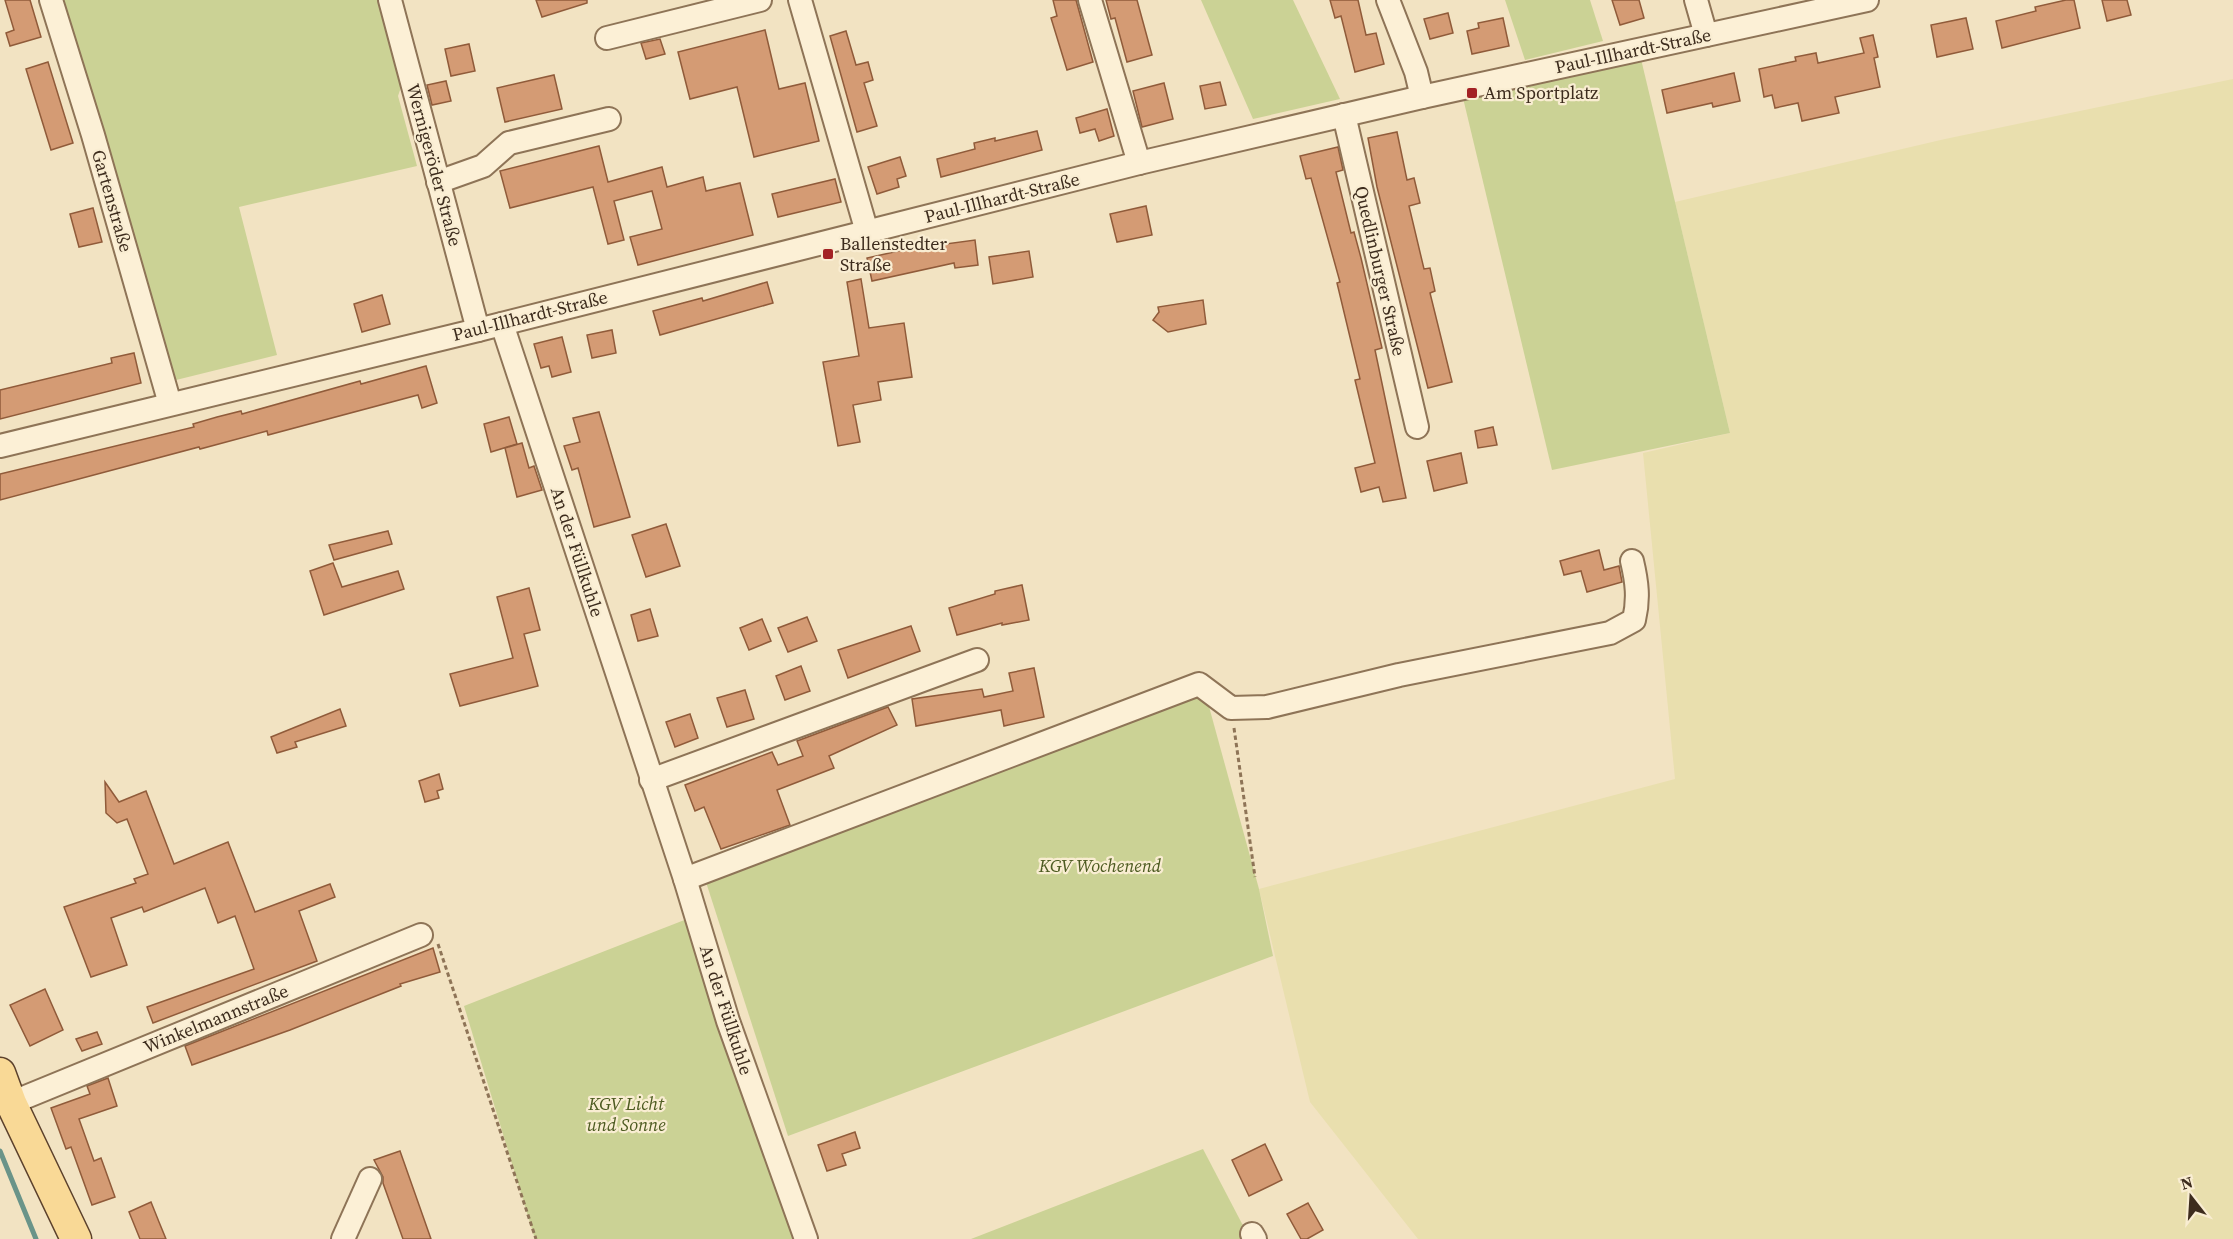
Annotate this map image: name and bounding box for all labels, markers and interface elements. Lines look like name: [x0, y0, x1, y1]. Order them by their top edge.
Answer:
street label: Paul-Illhardt-Straße: [1553, 22, 1713, 79]
place label: Am Sportplatz: [1484, 80, 1598, 105]
street label: Wernigeröder Straße: [401, 81, 468, 249]
marker: Am Sportplatz: [1465, 86, 1479, 100]
street label: Gartenstraße: [86, 147, 139, 255]
street label: Paul-Illhardt-Straße: [922, 166, 1082, 229]
street label: Quedlinburger Straße: [1349, 183, 1412, 358]
place label: Ballenstedter Straße: [840, 231, 947, 277]
marker: Ballenstedter Straße: [821, 247, 835, 261]
street label: Paul-Illhardt-Straße: [450, 284, 610, 347]
street label: An der Füllkuhle: [545, 484, 610, 620]
park label: KGV Wochenend: [1038, 853, 1162, 878]
street label: An der Füllkuhle: [694, 942, 759, 1078]
street label: Winkelmannstraße: [140, 978, 292, 1059]
park label: KGV Licht und Sonne: [586, 1091, 666, 1137]
north arrow: [2161, 1167, 2221, 1227]
text: N: [2178, 1170, 2196, 1195]

